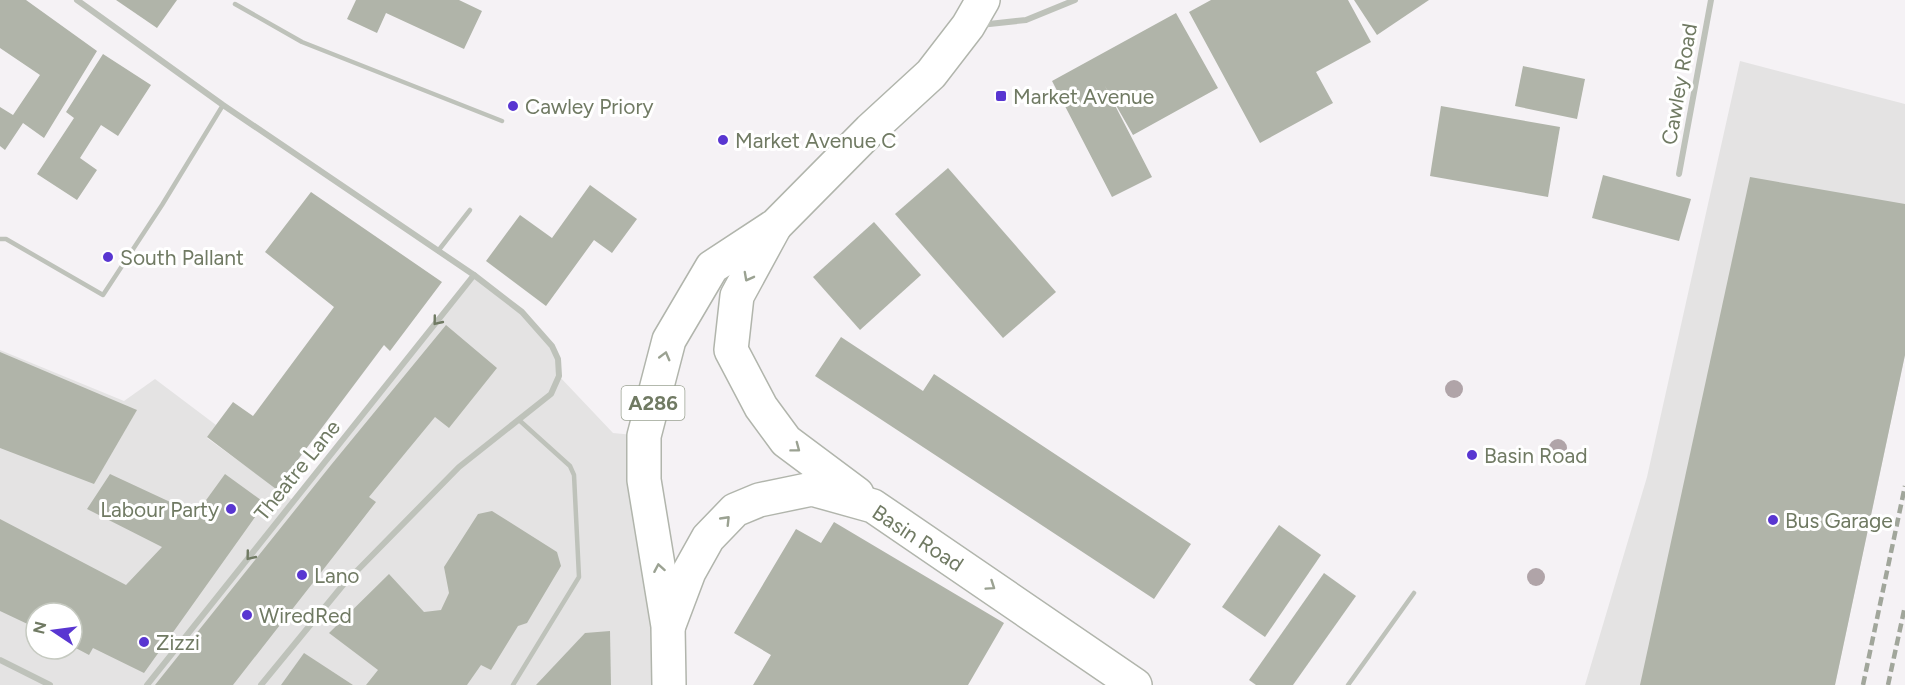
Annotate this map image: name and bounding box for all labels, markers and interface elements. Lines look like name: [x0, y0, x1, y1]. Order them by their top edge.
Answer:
street label: Cawley Road: [1656, 21, 1702, 147]
place label: Market Avenue: [1013, 84, 1154, 109]
marker: Market Avenue: [994, 89, 1008, 103]
place label: Cawley Priory: [525, 94, 654, 119]
marker: Cawley Priory: [506, 99, 520, 113]
place label: Market Avenue C: [735, 128, 896, 153]
marker: Market Avenue C: [716, 133, 730, 147]
place label: South Pallant: [120, 245, 244, 270]
marker: South Pallant: [101, 250, 115, 264]
one-way arrow: [744, 270, 755, 281]
one-way arrow: [434, 314, 445, 325]
one-way arrow: [658, 351, 670, 362]
road number: A286: [622, 386, 684, 420]
street label: Theatre Lane: [249, 415, 345, 525]
one-way arrow: [789, 441, 800, 452]
place label: Basin Road: [1484, 443, 1587, 468]
marker: Basin Road: [1465, 448, 1479, 462]
place label: Labour Party: [100, 497, 219, 522]
street label: Basin Road: [868, 499, 968, 577]
marker: Labour Party: [224, 502, 238, 516]
place label: Bus Garage: [1785, 508, 1893, 533]
marker: Bus Garage: [1766, 513, 1780, 527]
one-way arrow: [719, 517, 730, 527]
one-way arrow: [247, 549, 258, 560]
place label: Lano: [314, 563, 360, 588]
one-way arrow: [653, 563, 665, 573]
marker: Lano: [295, 568, 309, 582]
one-way arrow: [984, 579, 995, 590]
north arrow: [24, 601, 84, 661]
place label: WiredRed: [259, 603, 352, 628]
marker: WiredRed: [240, 608, 254, 622]
text: N: [29, 620, 51, 636]
place label: Zizzi: [156, 630, 200, 655]
marker: Zizzi: [137, 635, 151, 649]

